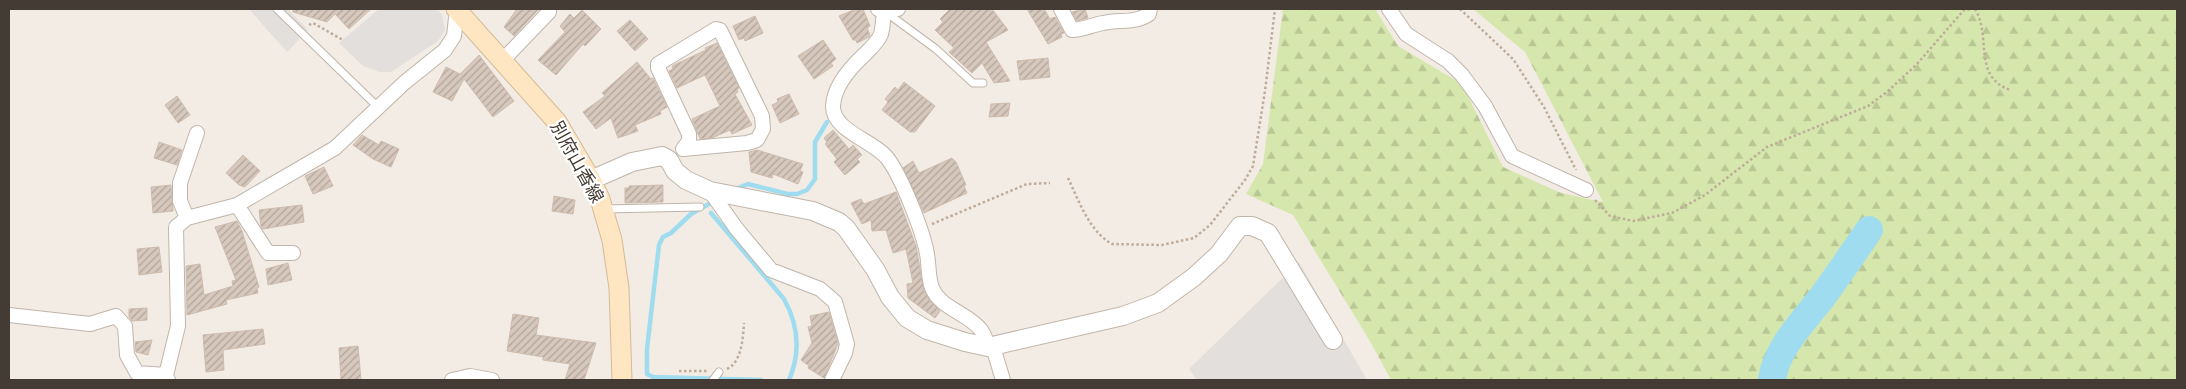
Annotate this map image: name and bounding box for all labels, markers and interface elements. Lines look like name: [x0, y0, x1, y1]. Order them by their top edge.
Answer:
street label: 別府山香線: [545, 117, 609, 207]

